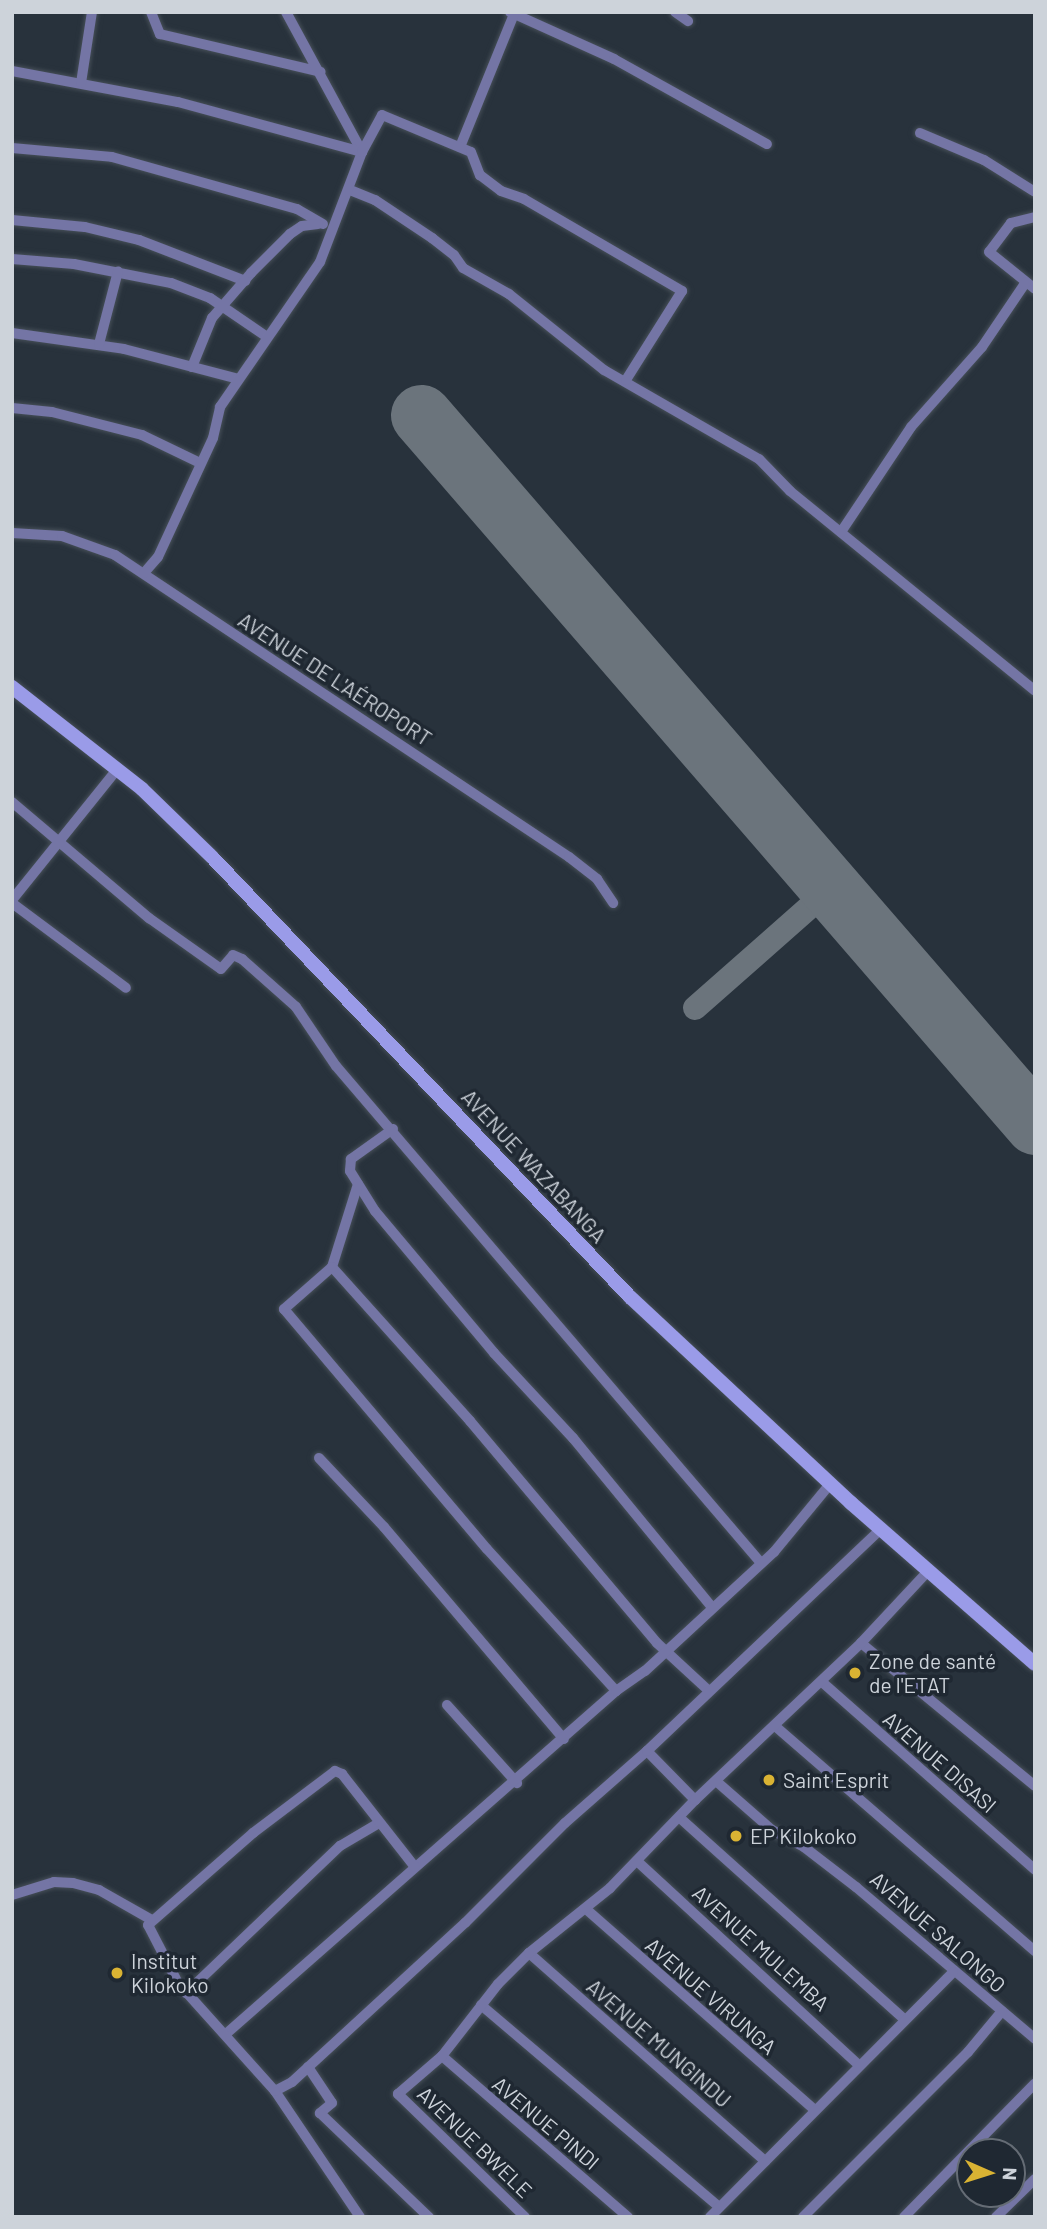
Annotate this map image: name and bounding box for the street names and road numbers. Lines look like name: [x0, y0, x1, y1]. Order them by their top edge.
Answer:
street label: AVENUE DE L'AÉROPORT: [234, 607, 436, 751]
street label: AVENUE WAZABANGA: [456, 1084, 612, 1248]
street label: AVENUE DISASI: [878, 1706, 1002, 1818]
street label: AVENUE SALONGO: [865, 1866, 1011, 1998]
street label: AVENUE MULEMBA: [688, 1880, 834, 2016]
street label: AVENUE VIRUNGA: [640, 1932, 782, 2060]
street label: AVENUE MUNGINDU: [582, 1974, 736, 2112]
street label: AVENUE PINDI: [488, 2071, 604, 2175]
street label: AVENUE BWELE: [412, 2081, 538, 2203]

